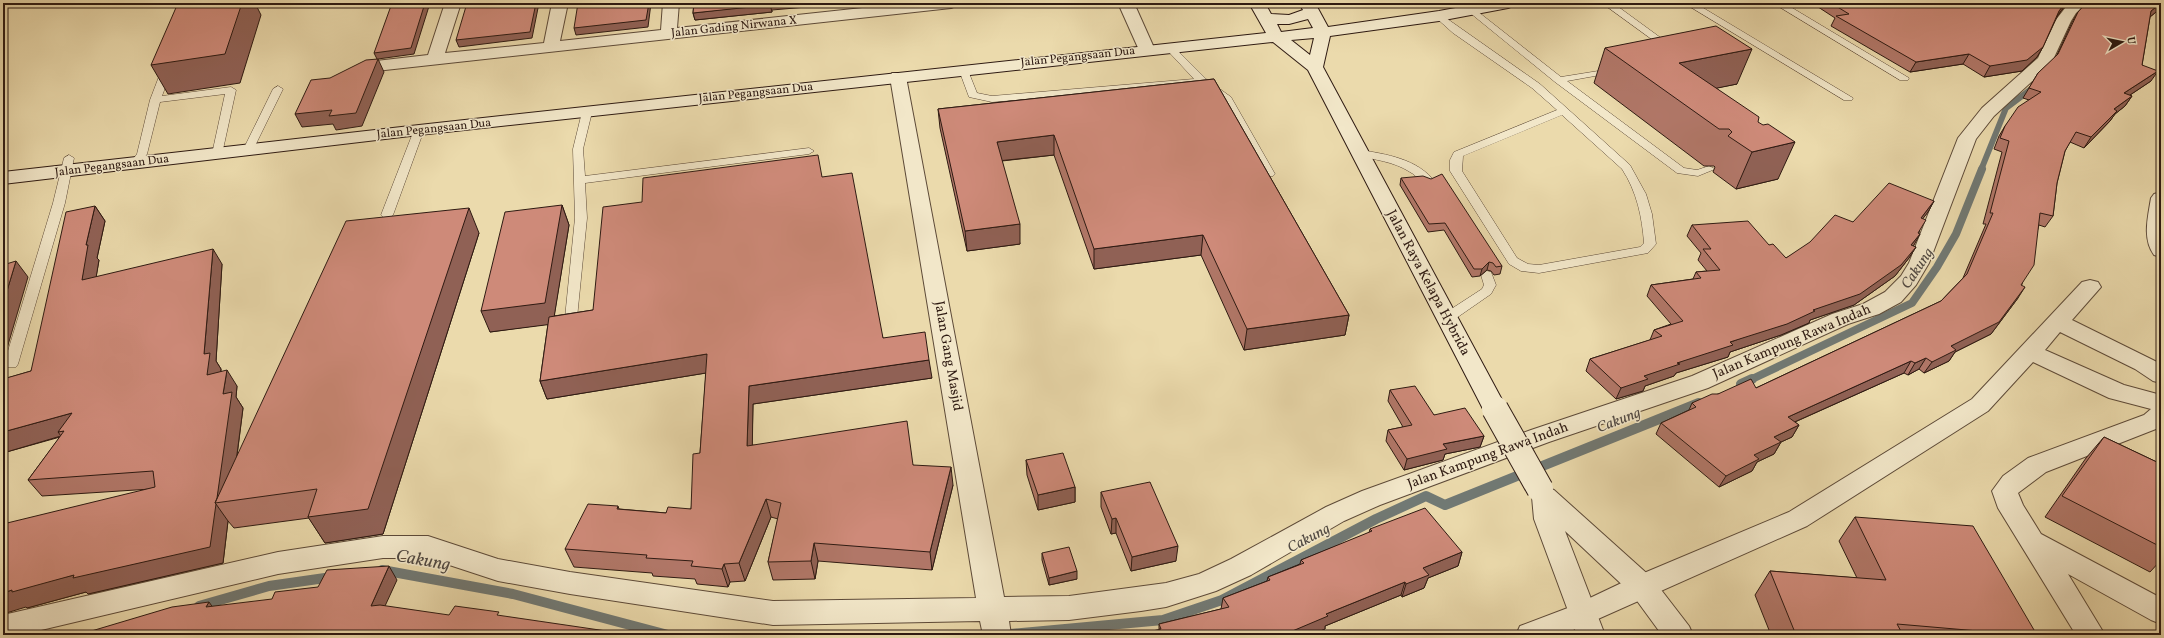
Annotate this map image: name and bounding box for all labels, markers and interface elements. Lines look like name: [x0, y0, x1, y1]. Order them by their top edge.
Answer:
street label: Jalan Gading Nirwana X: [670, 12, 798, 42]
north arrow: [2102, 22, 2142, 62]
text: U: [2122, 36, 2138, 46]
street label: Jalan Pegangsaan Dua: [1020, 43, 1136, 71]
street label: Jalan Pegangsaan Dua: [698, 79, 814, 107]
street label: Jalan Pegangsaan Dua: [376, 115, 492, 143]
street label: Jalan Pegangsaan Dua: [54, 151, 170, 181]
street label: Jalan Raya Kelapa Hybrida: [1381, 207, 1475, 359]
water label: Cakung: [1897, 244, 1940, 294]
street label: Jalan Gang Masjid: [929, 299, 967, 413]
street label: Jalan Kampung Rawa Indah: [1710, 300, 1874, 384]
water label: Cakung: [1594, 403, 1644, 439]
street label: Jalan Kampung Rawa Indah: [1405, 418, 1571, 494]
water label: Cakung: [1284, 519, 1334, 559]
water label: Cakung: [394, 544, 452, 578]

